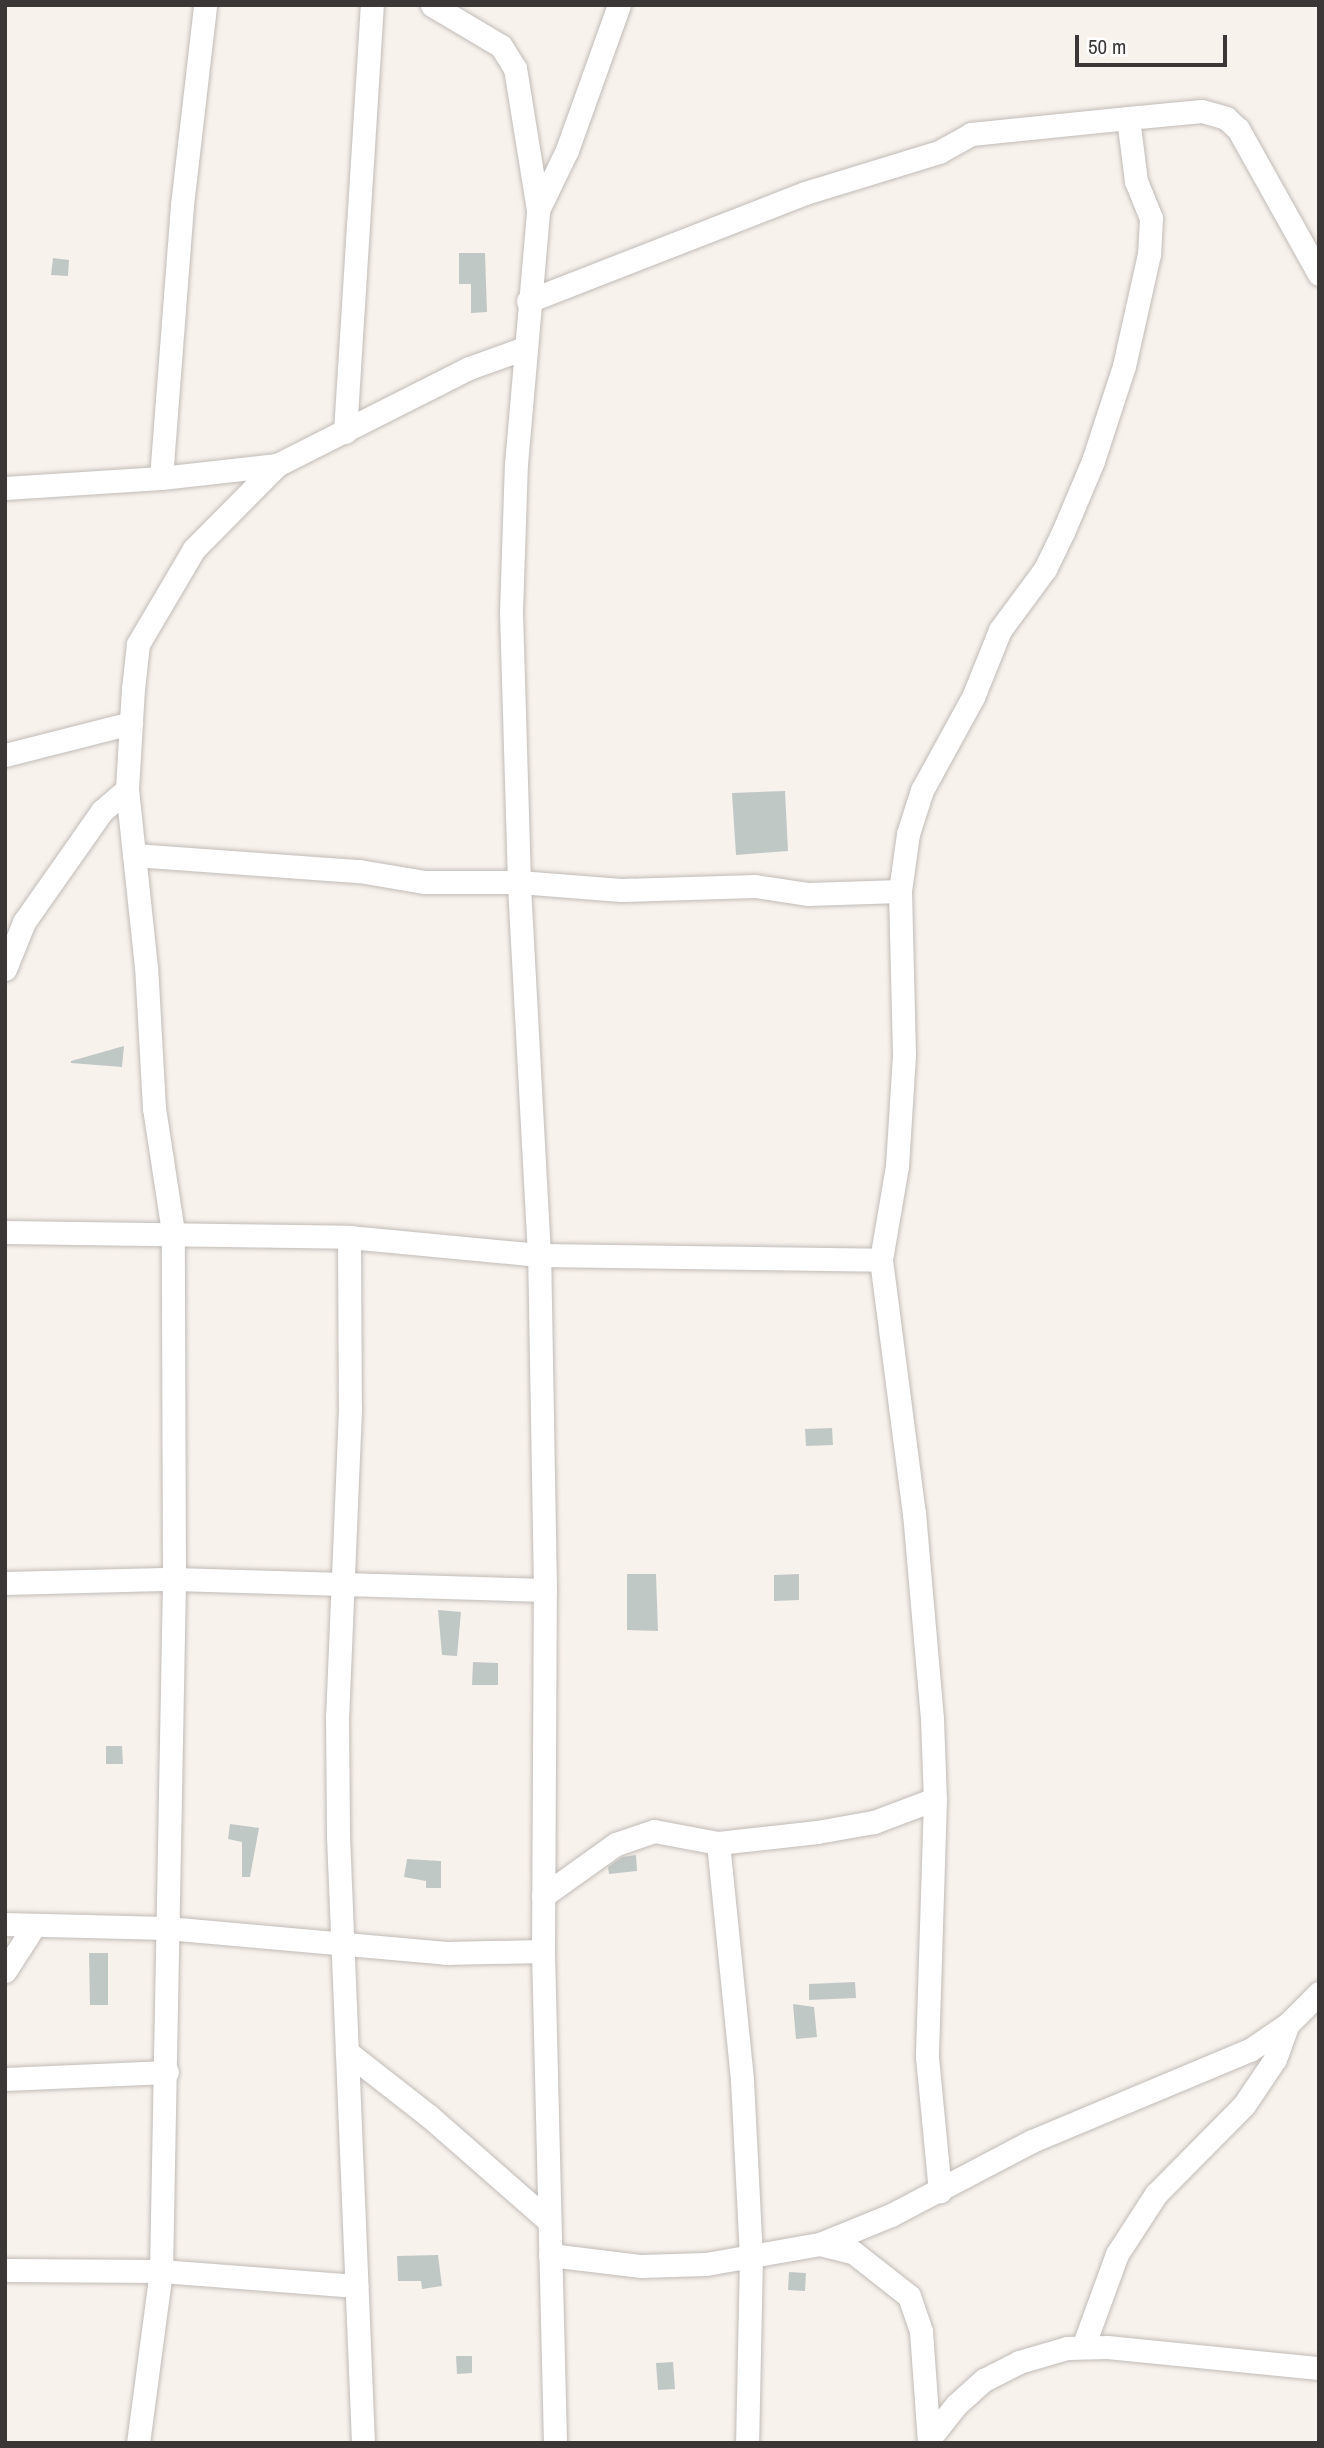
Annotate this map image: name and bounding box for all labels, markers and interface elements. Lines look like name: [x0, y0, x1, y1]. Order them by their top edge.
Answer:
scale bar: [1079, 21, 1231, 65]
text: 50 m: [1088, 32, 1126, 61]

